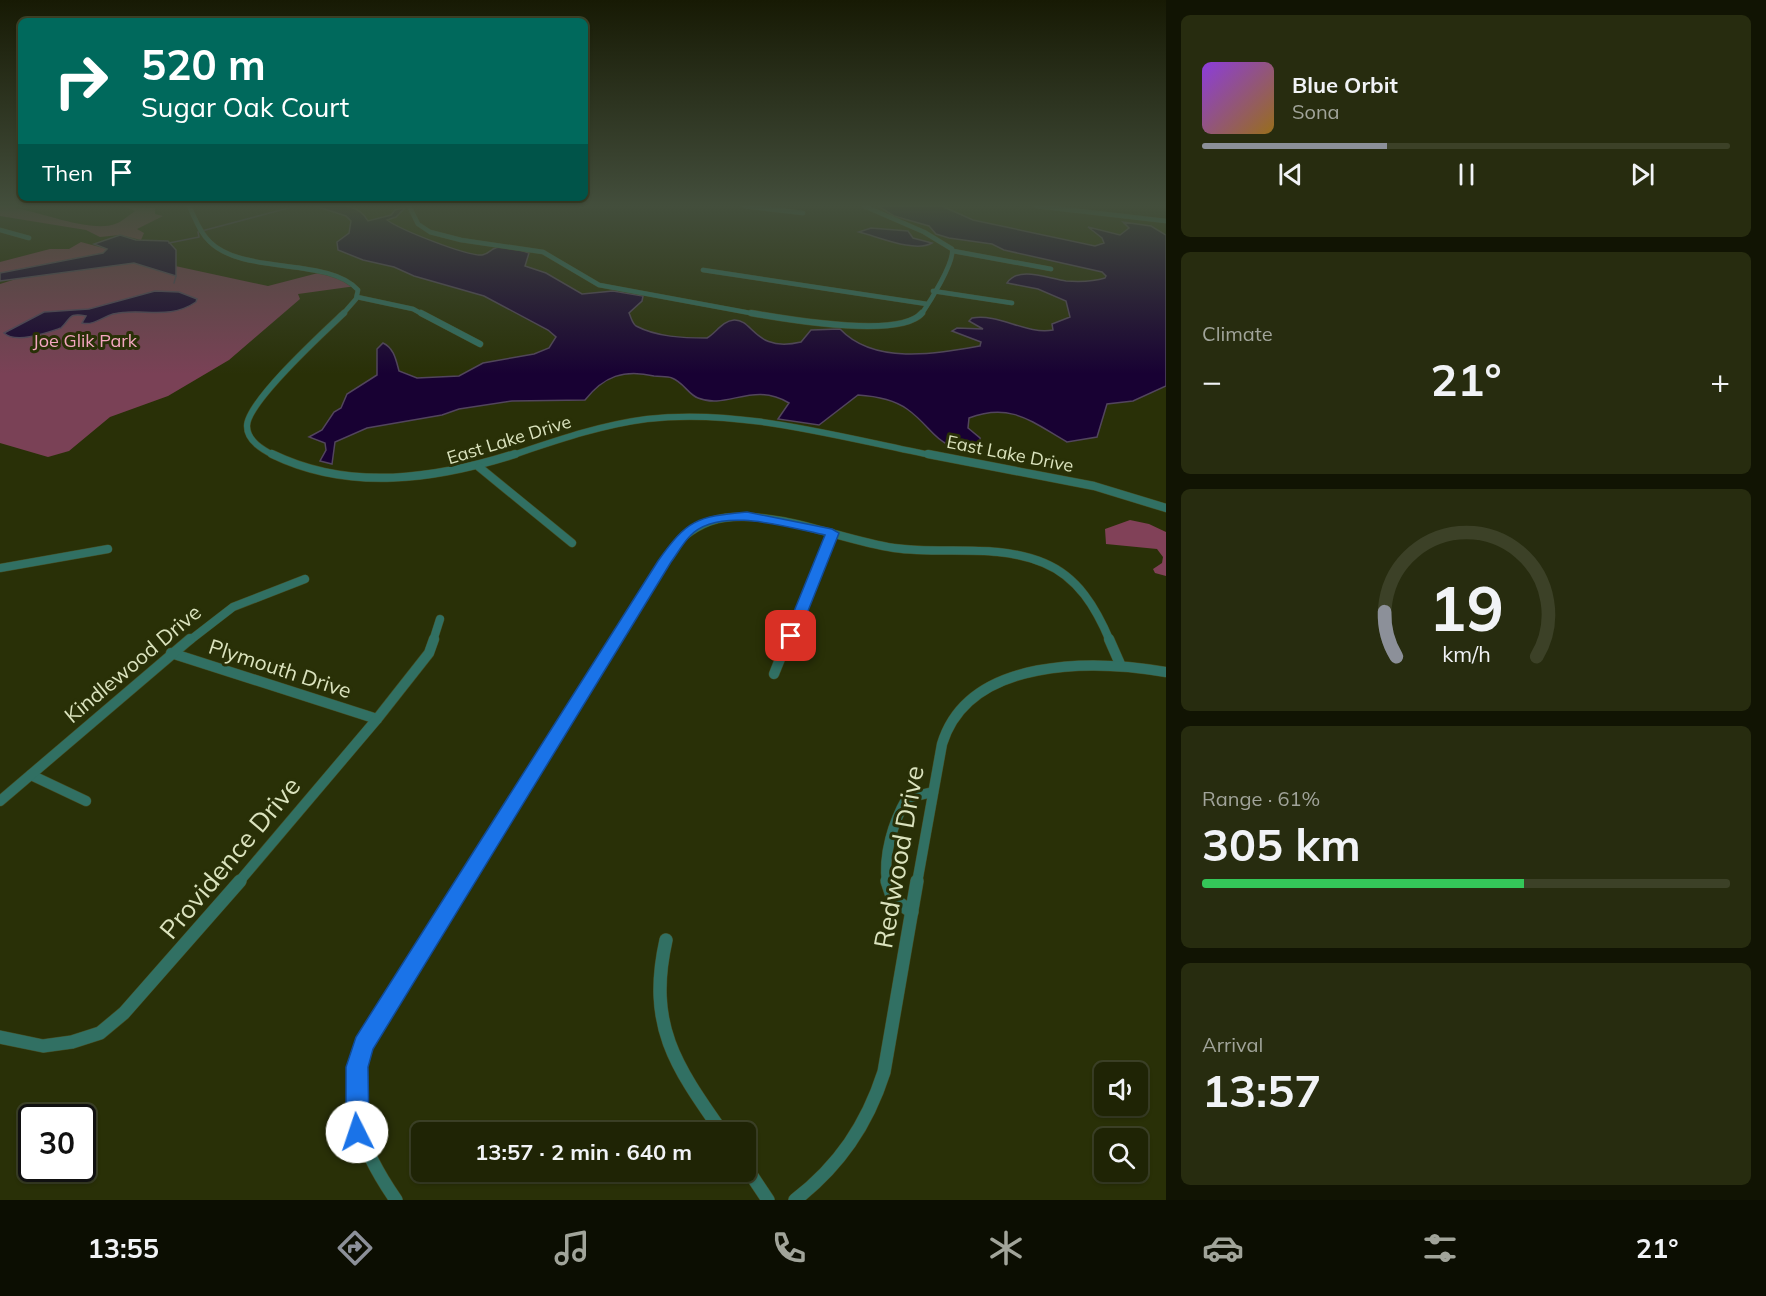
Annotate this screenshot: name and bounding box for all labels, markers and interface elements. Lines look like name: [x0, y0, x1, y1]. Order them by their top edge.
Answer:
text: 520 m: [141, 38, 266, 91]
icon: right: [42, 42, 120, 120]
text: Blue Orbit: [1292, 71, 1398, 99]
text: Sugar Oak Court: [141, 90, 349, 124]
text: Sona: [1292, 99, 1340, 124]
icon: arrive: [105, 156, 138, 189]
icon: previous: [1274, 158, 1307, 191]
icon: pause: [1450, 158, 1483, 191]
icon: next: [1626, 158, 1659, 191]
text: Then: [42, 159, 93, 187]
text: Climate: [1202, 321, 1273, 346]
park label: Joe Glik Park: [33, 329, 138, 352]
text: 21°: [1430, 351, 1502, 407]
text: −: [1202, 360, 1222, 401]
text: +: [1710, 360, 1730, 401]
street label: East Lake Drive: [444, 410, 574, 469]
street label: East Lake Drive: [945, 430, 1075, 477]
text: 19: [1429, 568, 1503, 647]
street label: Kindlewood Drive: [59, 599, 206, 728]
pin: [765, 610, 816, 661]
icon: arrive: [774, 619, 807, 652]
street label: Plymouth Drive: [206, 633, 355, 703]
text: km/h: [1442, 640, 1490, 667]
street label: Redwood Drive: [866, 763, 931, 951]
street label: Providence Drive: [152, 770, 307, 946]
text: Range · 61%: [1202, 786, 1320, 811]
text: 305 km: [1202, 816, 1361, 872]
text: Arrival: [1202, 1032, 1263, 1057]
map controls: [1094, 1062, 1148, 1182]
button: sound: [1094, 1062, 1148, 1116]
text: 13:57: [1202, 1062, 1321, 1118]
position arrow: [325, 1100, 389, 1164]
speed limit sign: 30: [18, 1104, 96, 1182]
button: search: [1094, 1128, 1148, 1182]
text: 13:57 · 2 min · 640 m: [475, 1138, 692, 1166]
icon: directions: [334, 1227, 376, 1269]
icon: music: [551, 1227, 593, 1269]
icon: phone: [768, 1227, 810, 1269]
icon: climate: [985, 1227, 1027, 1269]
icon: car: [1202, 1227, 1244, 1269]
icon: filters: [1419, 1227, 1461, 1269]
text: 13:55: [87, 1231, 159, 1265]
text: 21°: [1636, 1231, 1678, 1265]

